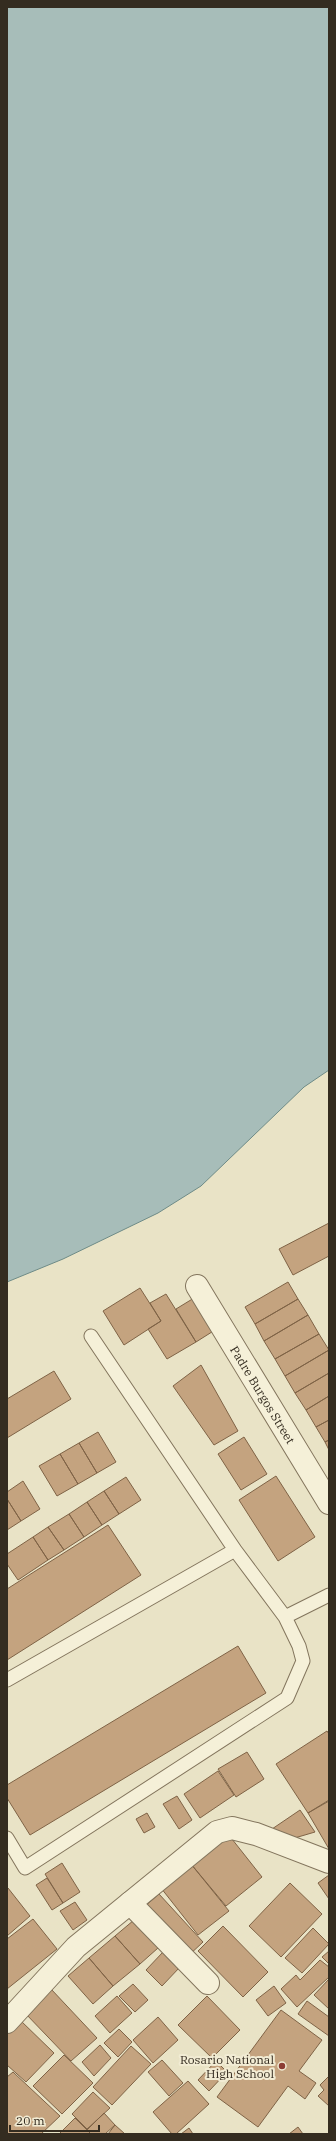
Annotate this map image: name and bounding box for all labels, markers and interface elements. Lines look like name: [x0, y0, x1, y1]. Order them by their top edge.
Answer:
street label: Padre Burgos Street: [227, 1343, 299, 1446]
place label: Rosario National High School: [180, 2052, 274, 2081]
marker: Rosario National High School: [277, 2061, 287, 2071]
scale bar: [10, 2107, 99, 2133]
text: 20 m: [16, 2113, 45, 2128]

